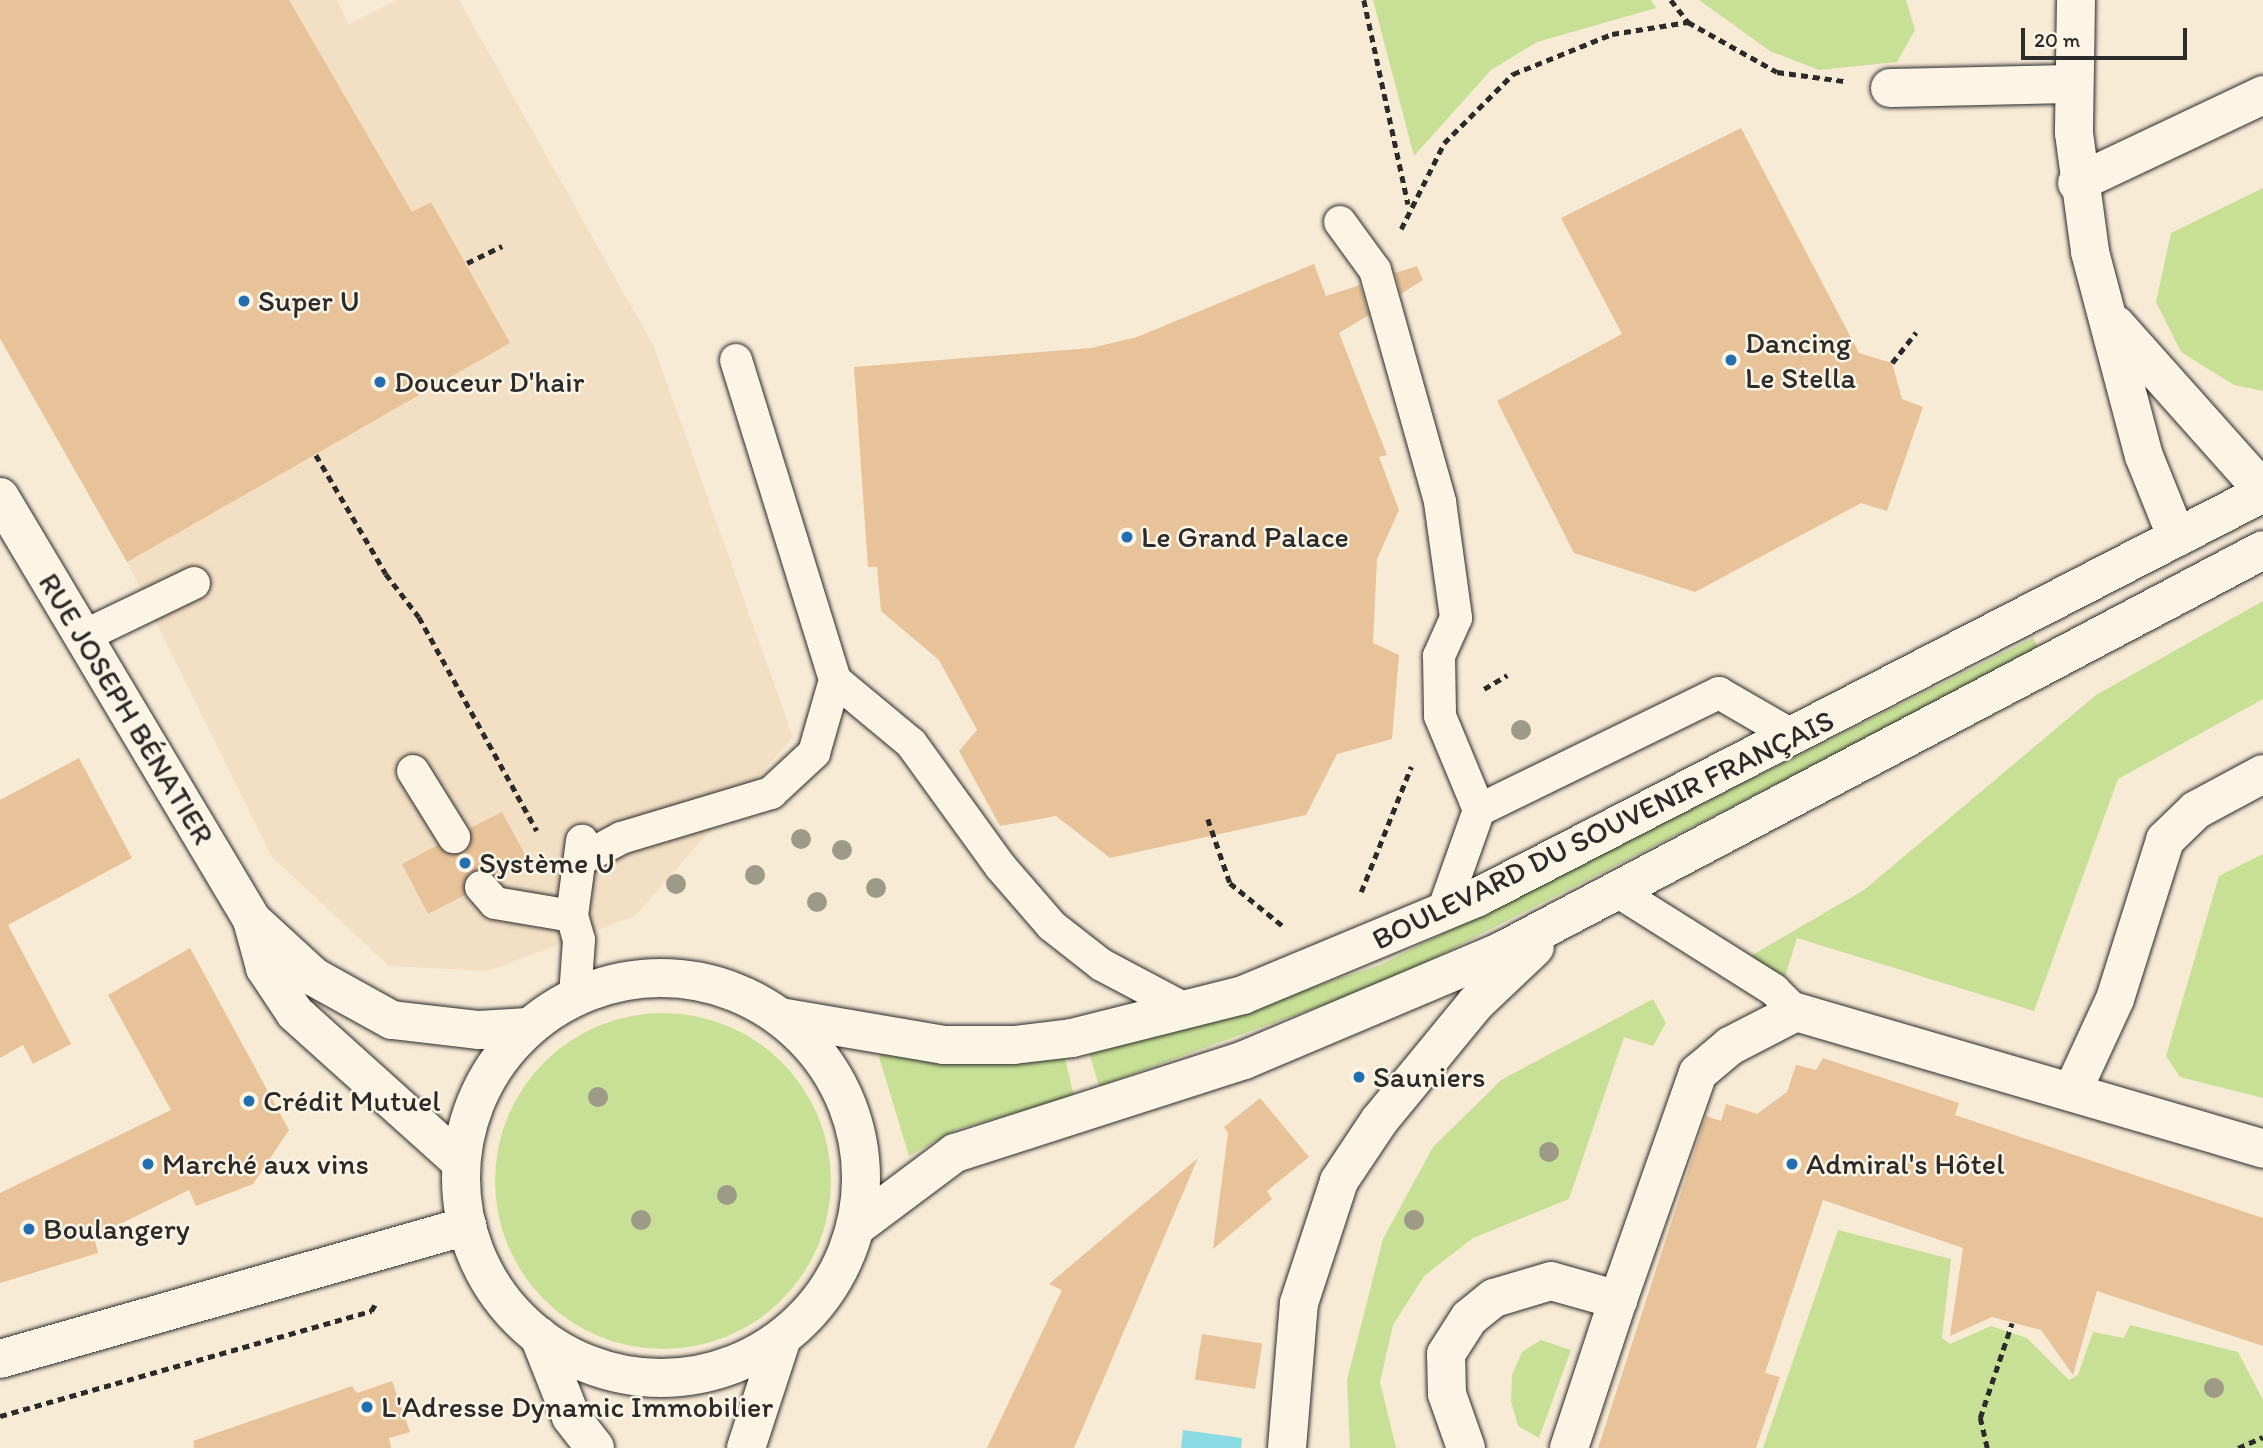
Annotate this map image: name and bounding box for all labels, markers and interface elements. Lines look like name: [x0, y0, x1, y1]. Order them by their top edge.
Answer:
scale bar: [2025, 14, 2191, 58]
text: 20 m: [2034, 27, 2080, 52]
place label: Super U: [258, 283, 360, 319]
marker: Super U: [236, 293, 252, 309]
place label: Dancing Le Stella: [1745, 325, 1855, 396]
marker: Dancing Le Stella: [1723, 352, 1739, 368]
place label: Douceur D'hair: [394, 364, 585, 400]
marker: Douceur D'hair: [372, 374, 388, 390]
place label: Le Grand Palace: [1141, 519, 1348, 555]
marker: Le Grand Palace: [1119, 529, 1135, 545]
street label: RUE JOSEPH BÉNATIER: [30, 566, 222, 852]
street label: BOULEVARD DU SOUVENIR FRANÇAIS: [1366, 702, 1840, 958]
place label: Système U: [479, 845, 615, 881]
marker: Système U: [457, 855, 473, 871]
place label: Sauniers: [1373, 1059, 1486, 1095]
marker: Sauniers: [1351, 1069, 1367, 1085]
place label: Crédit Mutuel: [263, 1083, 441, 1119]
marker: Crédit Mutuel: [241, 1093, 257, 1109]
place label: Marché aux vins: [162, 1146, 368, 1182]
place label: Admiral's Hôtel: [1806, 1146, 2005, 1182]
marker: Marché aux vins: [140, 1156, 156, 1172]
marker: Admiral's Hôtel: [1784, 1156, 1800, 1172]
place label: Boulangery: [43, 1211, 190, 1247]
marker: Boulangery: [21, 1221, 37, 1237]
place label: L'Adresse Dynamic Immobilier: [381, 1389, 771, 1425]
marker: L'Adresse Dynamic Immobilier: [359, 1399, 375, 1415]

